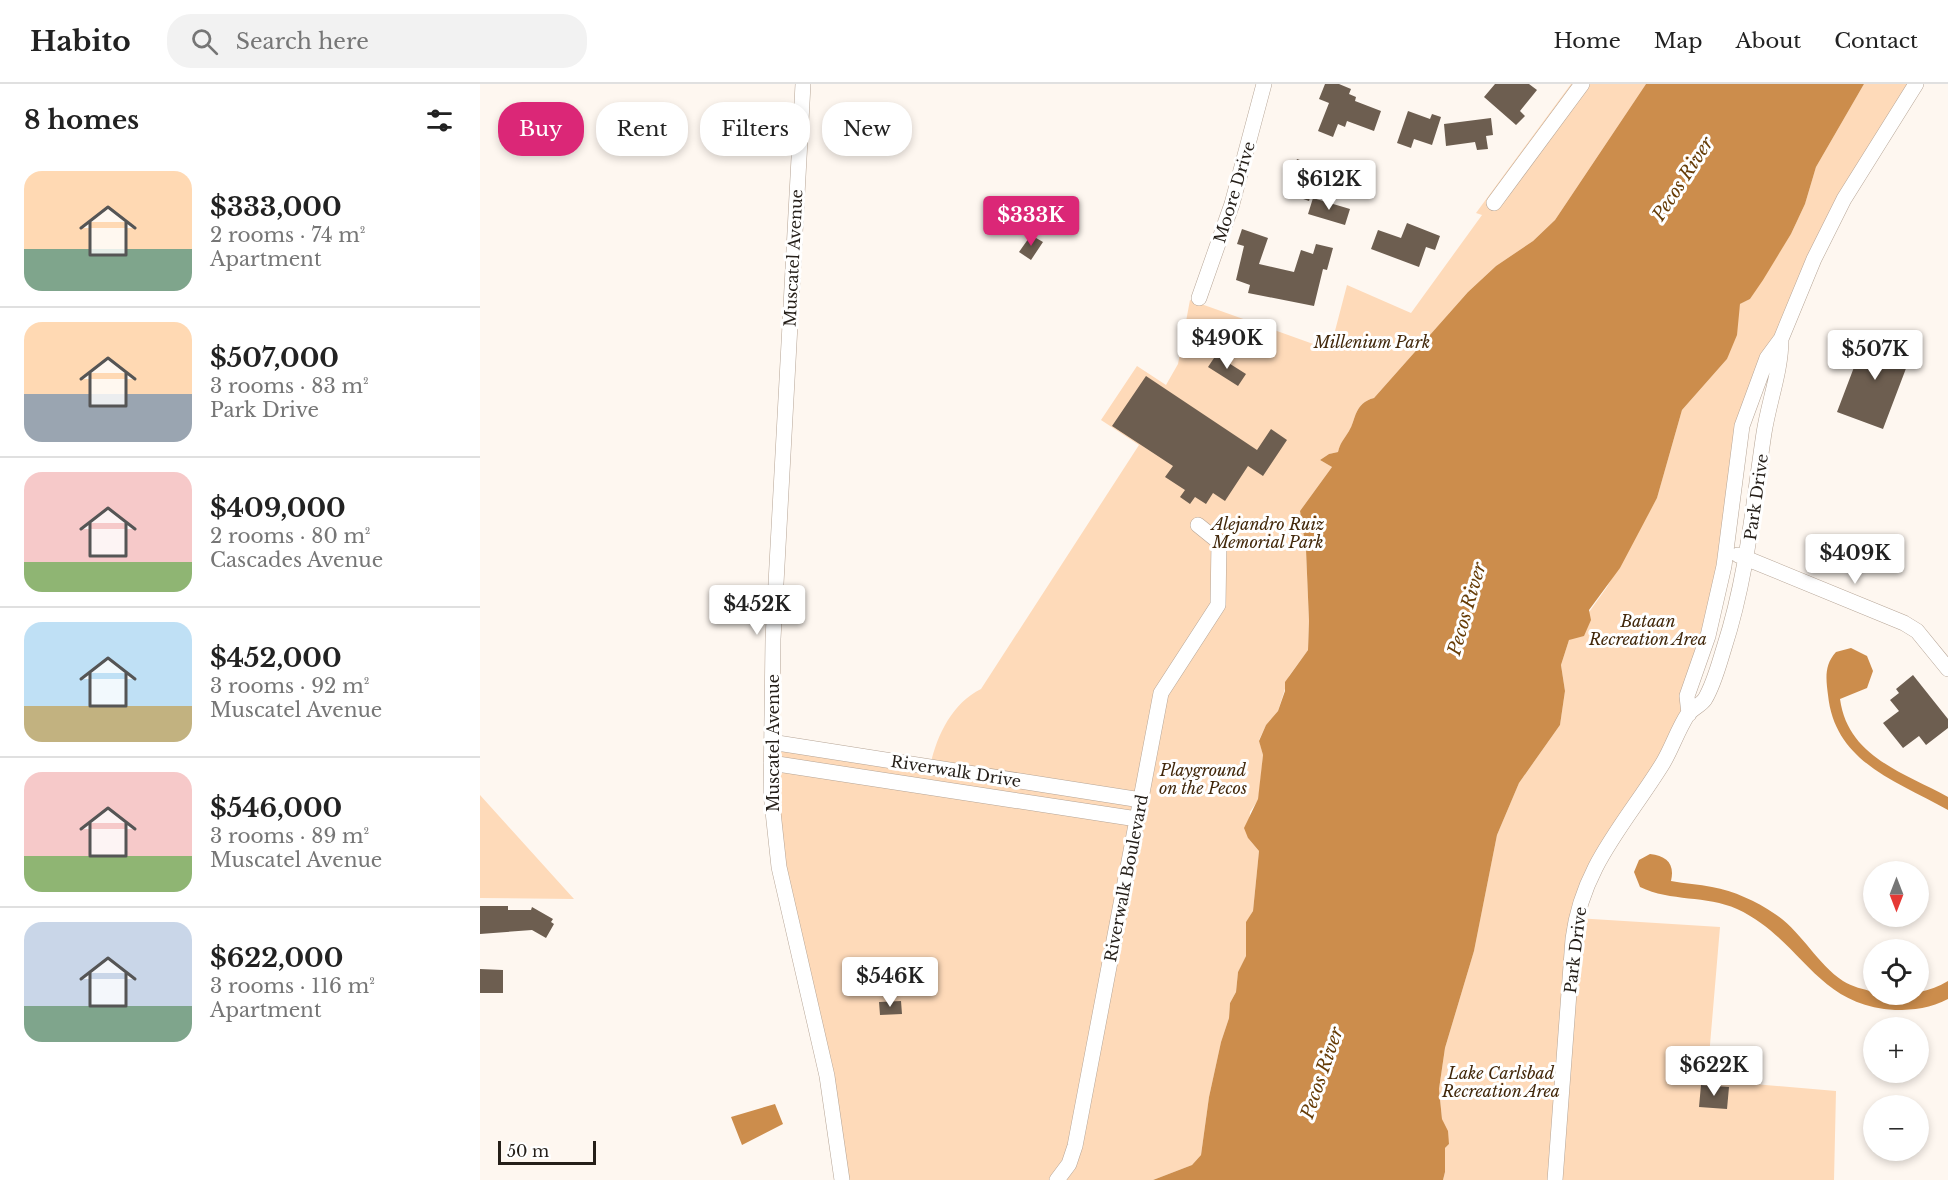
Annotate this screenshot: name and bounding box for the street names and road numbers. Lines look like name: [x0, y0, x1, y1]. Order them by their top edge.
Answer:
street label: Moore Drive: [1209, 139, 1259, 245]
street label: Muscatel Avenue: [779, 189, 807, 327]
street label: Park Drive: [1740, 452, 1772, 542]
street label: Muscatel Avenue: [763, 674, 783, 812]
street label: Riverwalk Drive: [889, 751, 1023, 791]
street label: Riverwalk Boulevard: [1100, 792, 1152, 963]
street label: Park Drive: [1560, 905, 1590, 995]

